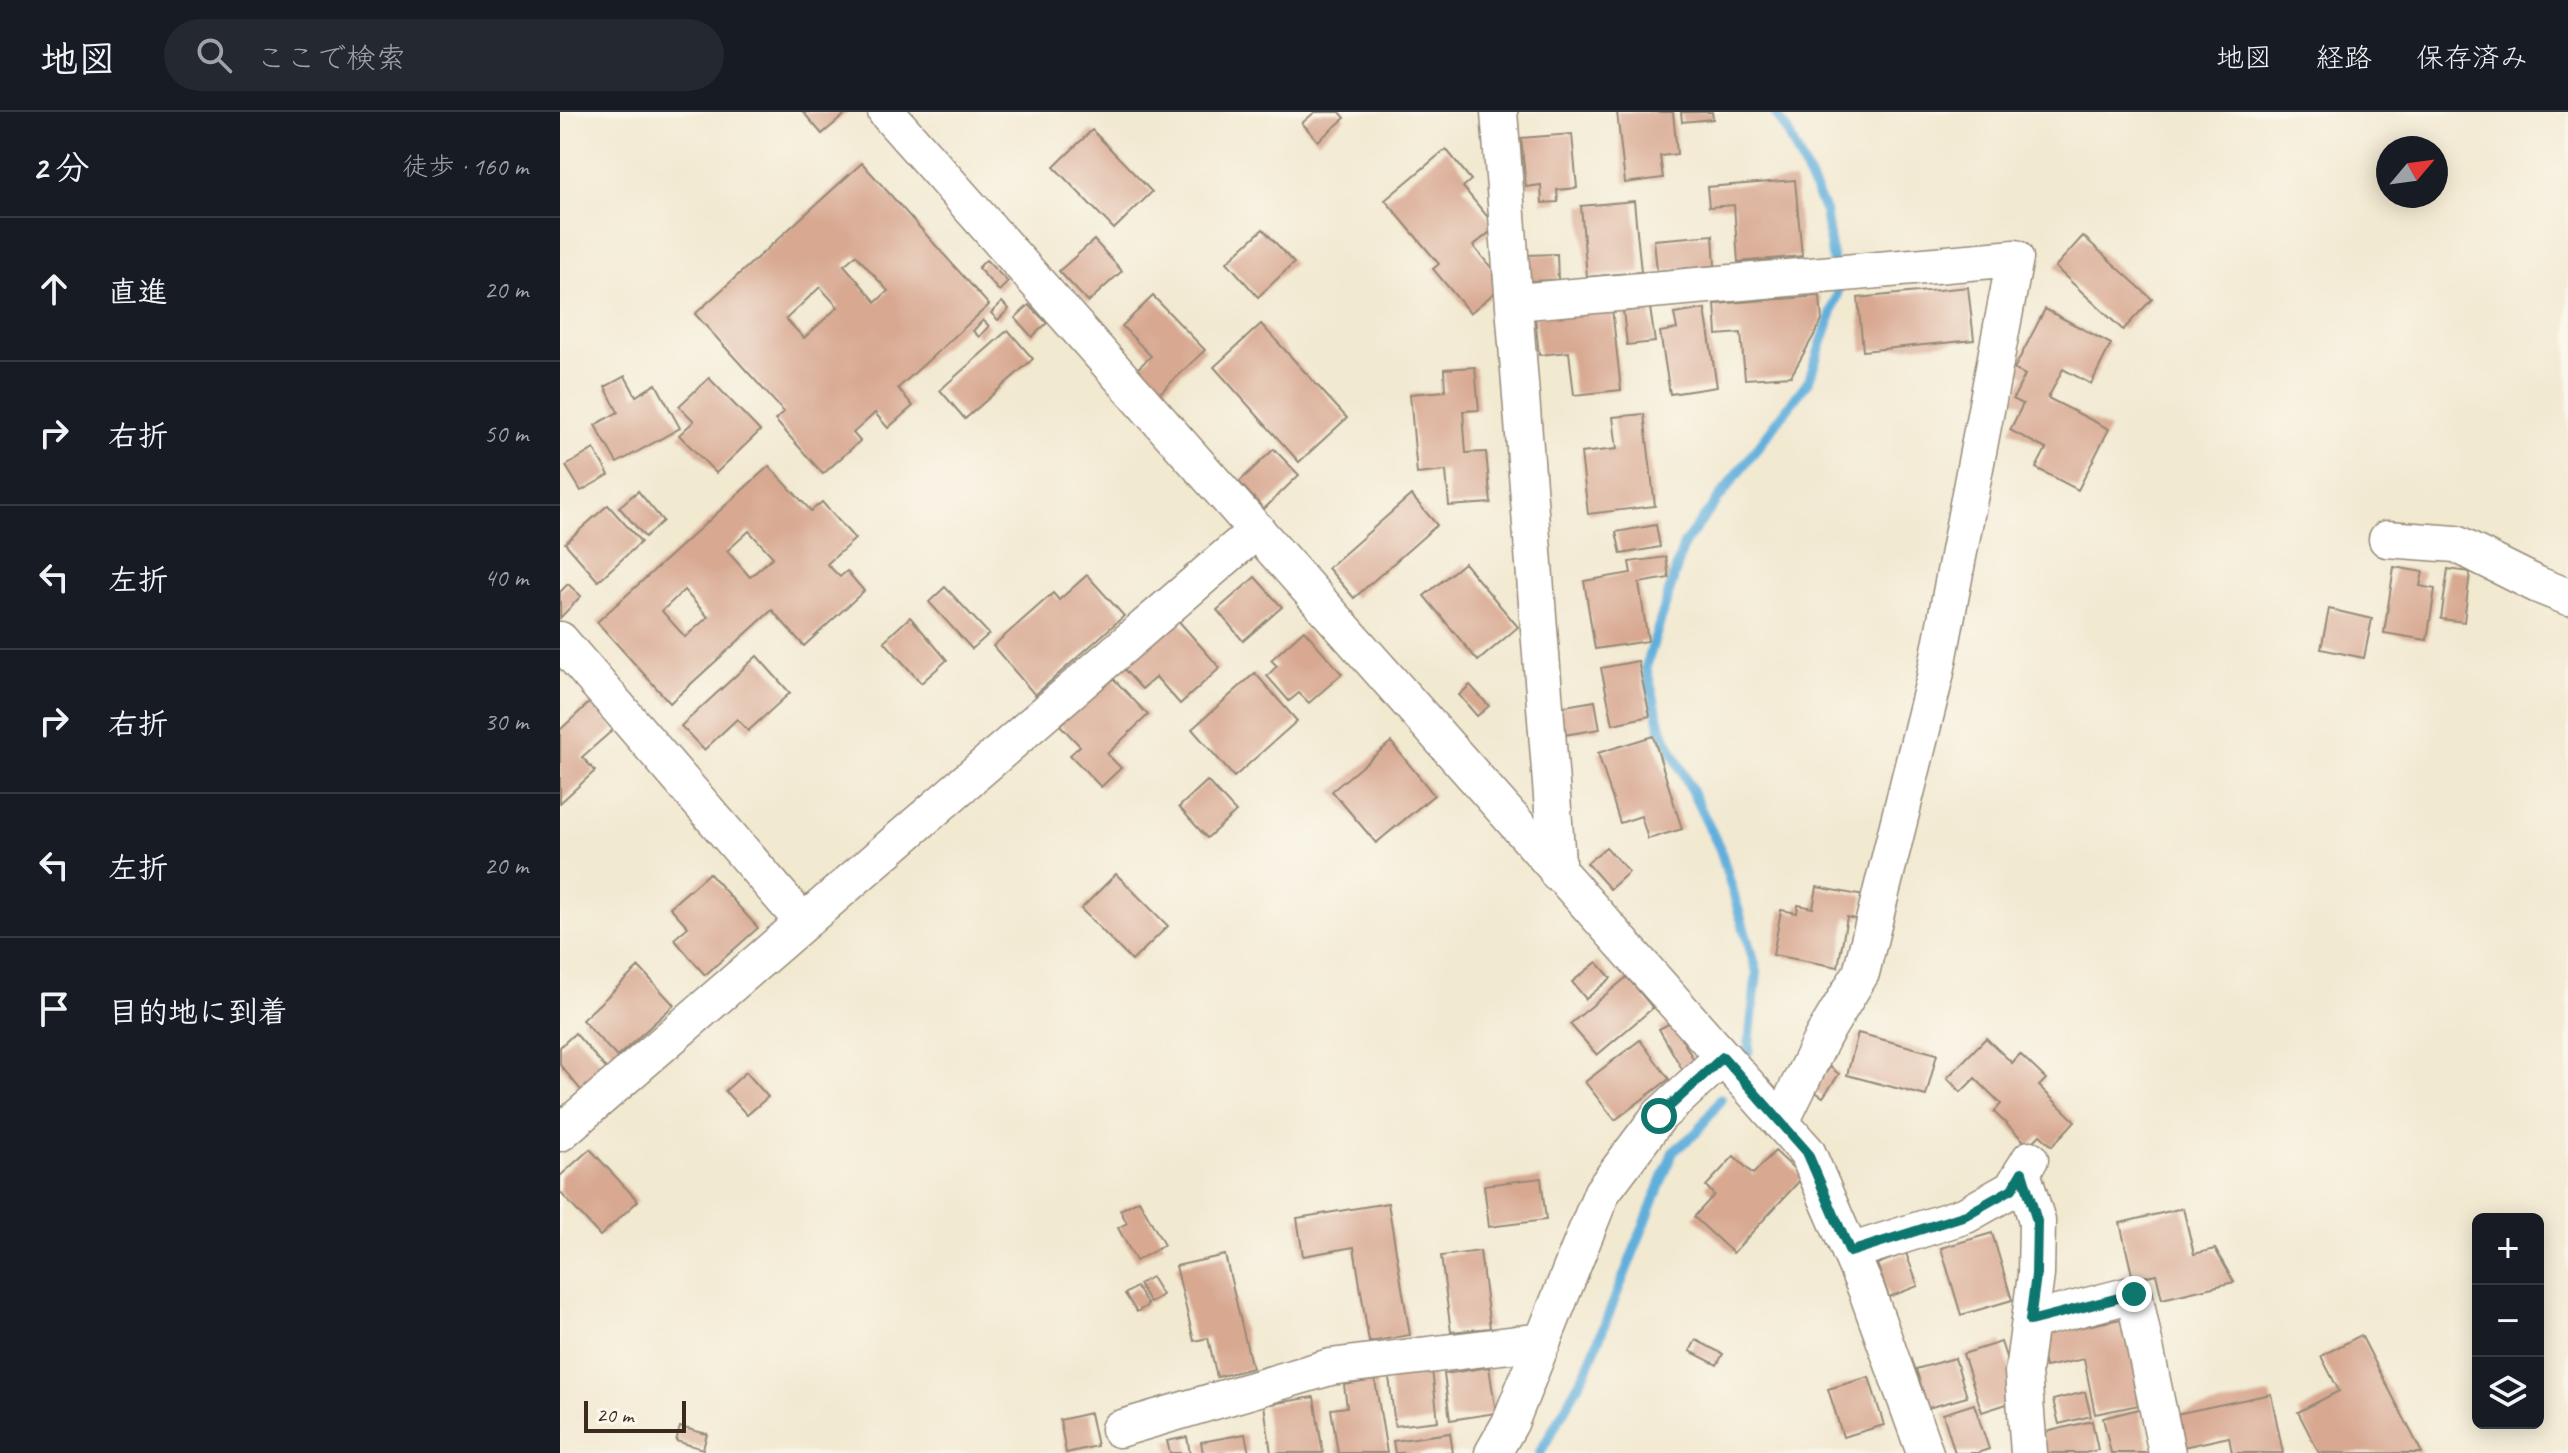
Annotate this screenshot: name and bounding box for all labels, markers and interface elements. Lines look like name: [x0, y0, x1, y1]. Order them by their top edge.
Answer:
search box: [164, 19, 724, 91]
icon: search: [192, 33, 236, 77]
text: 地図: [40, 36, 116, 83]
text: ここで検索: [256, 39, 406, 77]
text: 地図: [2216, 40, 2272, 75]
text: 経路: [2316, 40, 2372, 75]
text: 保存済み: [2416, 40, 2528, 75]
north arrow: [2376, 136, 2448, 208]
text: 2 分: [32, 146, 90, 189]
text: 徒歩 · 160 m: [403, 150, 528, 183]
icon: ahead: [32, 267, 76, 311]
text: 直進: [108, 273, 168, 311]
text: 20 m: [484, 273, 528, 306]
icon: right: [32, 411, 76, 455]
text: 右折: [108, 417, 168, 455]
text: 50 m: [484, 417, 528, 450]
icon: left: [32, 555, 76, 599]
text: 左折: [108, 561, 168, 599]
text: 40 m: [484, 561, 528, 594]
icon: right: [32, 699, 76, 743]
text: 右折: [108, 705, 168, 743]
text: 30 m: [484, 705, 528, 738]
icon: left: [32, 843, 76, 887]
text: 左折: [108, 849, 168, 887]
text: 20 m: [484, 849, 528, 882]
icon: arrive: [32, 987, 76, 1031]
text: 目的地に到着: [108, 993, 288, 1031]
route start: [1641, 1098, 1677, 1134]
map controls: [2472, 1213, 2544, 1429]
button: +: [2472, 1213, 2544, 1285]
route end: [2116, 1276, 2152, 1312]
button: −: [2472, 1285, 2544, 1357]
button: layers: [2472, 1357, 2544, 1429]
scale bar: [584, 1397, 686, 1433]
text: 20 m: [596, 1401, 633, 1429]

